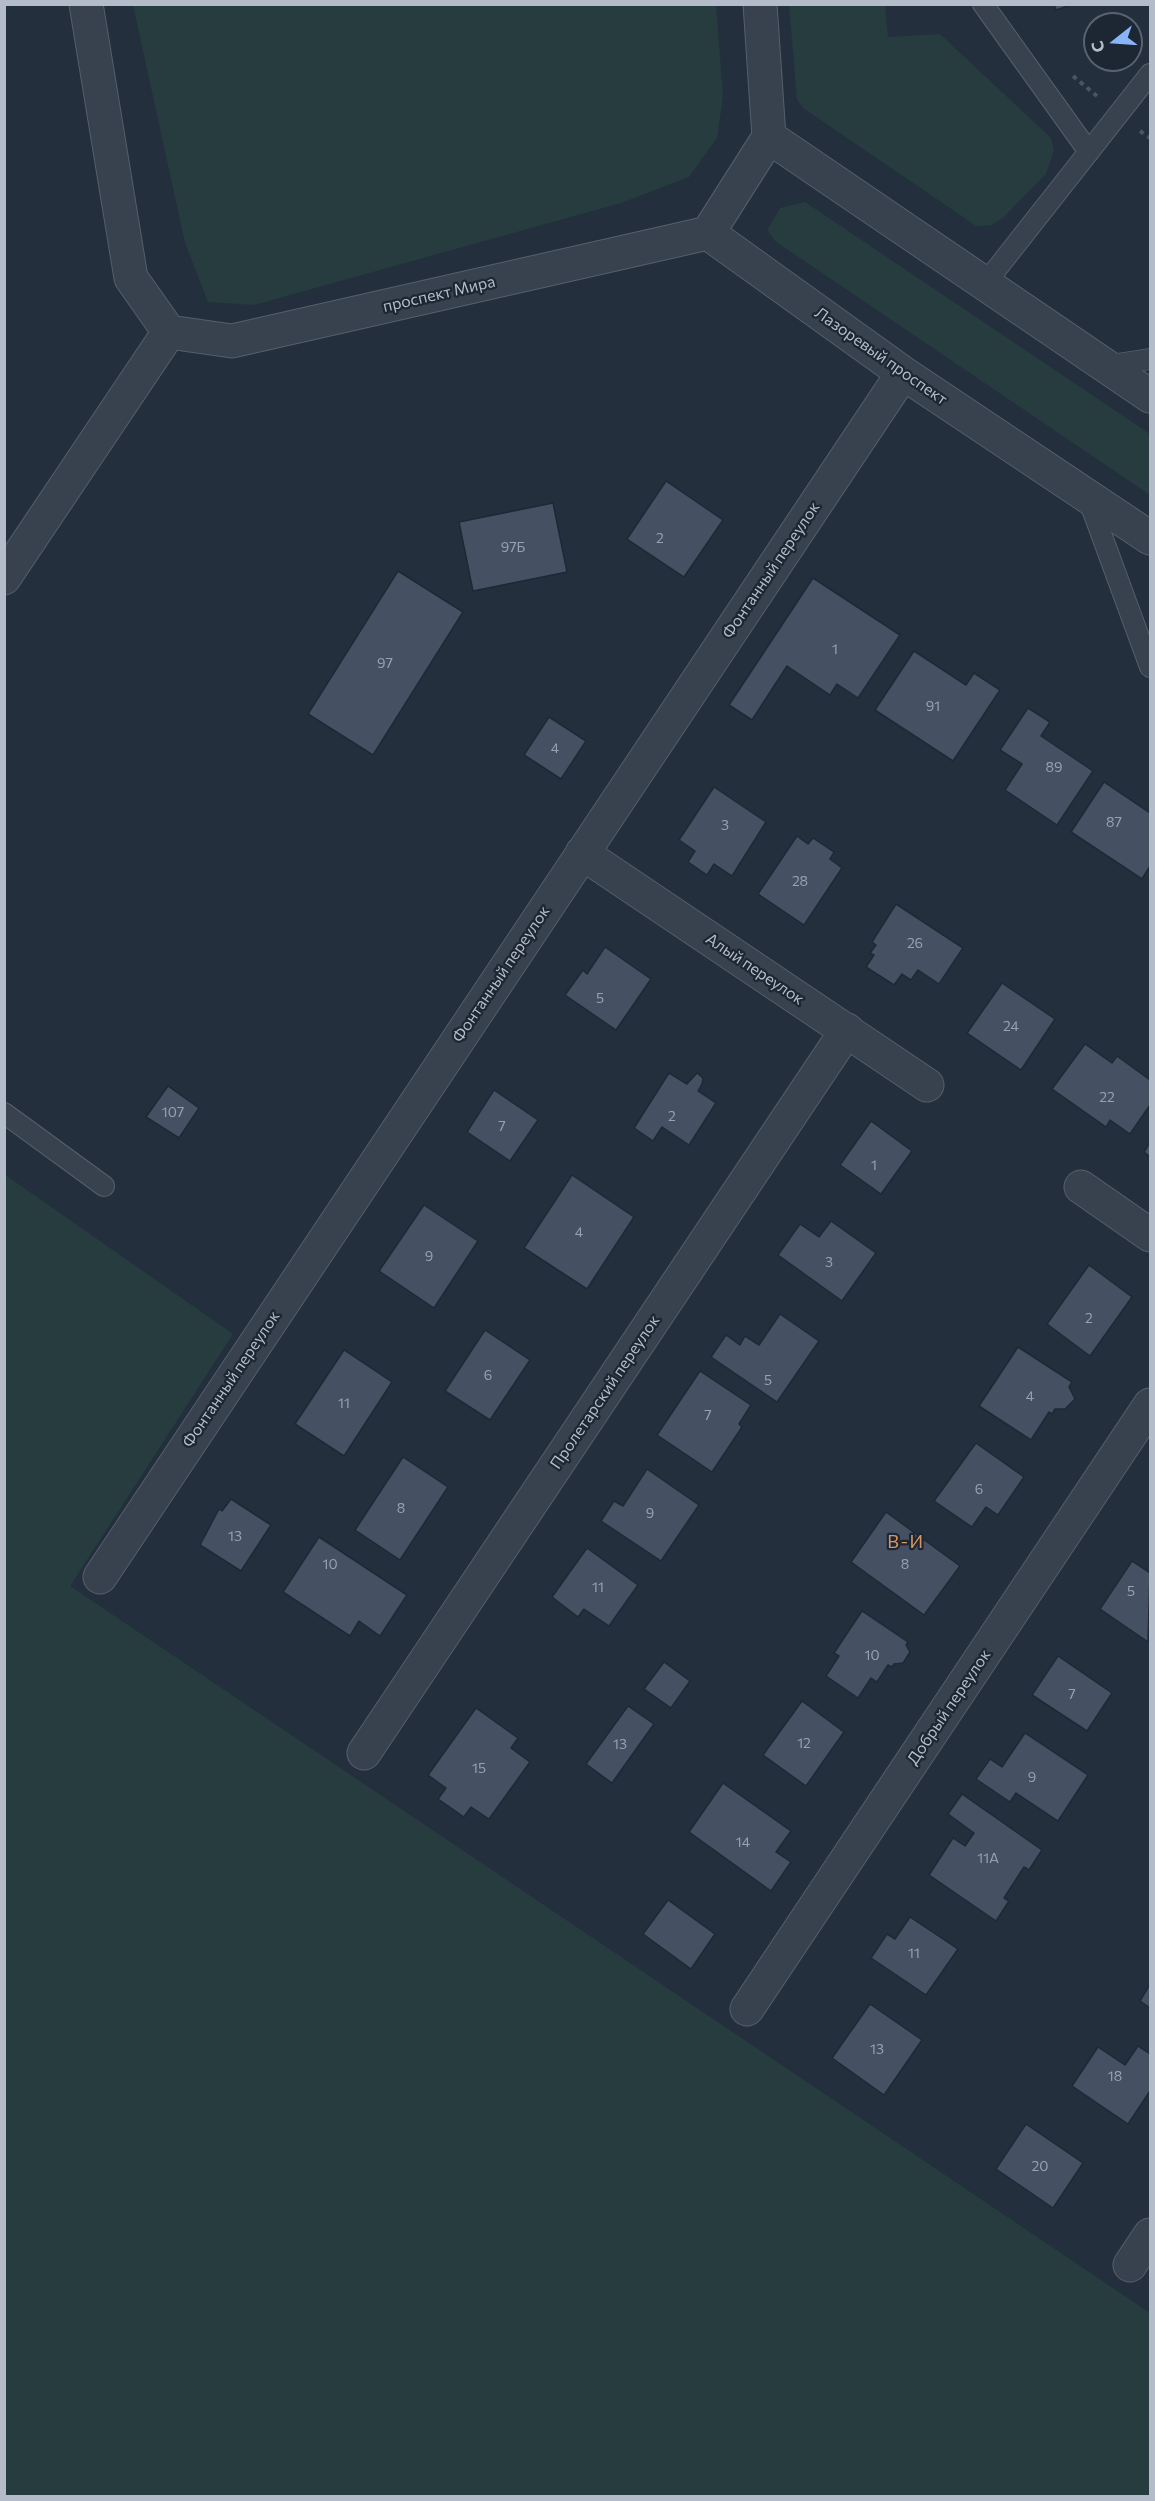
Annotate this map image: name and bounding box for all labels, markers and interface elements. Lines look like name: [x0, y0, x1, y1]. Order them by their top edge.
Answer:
north arrow: [1083, 12, 1143, 72]
text: С: [1087, 39, 1108, 55]
street label: проспект Мира: [381, 272, 497, 316]
street label: Лазоревый проспект: [811, 303, 951, 409]
street label: Фонтанный переулок: [718, 498, 824, 642]
house number: 2: [656, 530, 664, 546]
house number: 97Б: [501, 539, 525, 555]
house number: 1: [832, 641, 838, 657]
house number: 97: [377, 655, 393, 671]
house number: 91: [926, 698, 940, 714]
house number: 4: [551, 740, 559, 756]
house number: 89: [1046, 759, 1062, 775]
house number: 87: [1106, 814, 1122, 830]
house number: 3: [721, 817, 729, 833]
house number: 28: [792, 873, 808, 889]
street label: Фонтанный переулок: [448, 902, 554, 1046]
street label: Алый переулок: [702, 929, 808, 1009]
house number: 26: [907, 935, 923, 951]
house number: 5: [596, 990, 604, 1006]
house number: 24: [1003, 1018, 1019, 1034]
house number: 22: [1099, 1089, 1115, 1105]
house number: 107: [162, 1104, 184, 1120]
house number: 2: [668, 1108, 676, 1124]
house number: 7: [498, 1118, 506, 1134]
house number: 1: [871, 1157, 877, 1173]
house number: 4: [575, 1224, 583, 1240]
house number: 9: [425, 1248, 433, 1264]
house number: 3: [825, 1254, 833, 1270]
street label: Фонтанный переулок: [178, 1307, 284, 1451]
house number: 2: [1085, 1310, 1093, 1326]
street label: Пролетарский переулок: [546, 1311, 664, 1473]
house number: 6: [484, 1367, 492, 1383]
house number: 5: [764, 1372, 772, 1388]
house number: 4: [1026, 1388, 1034, 1404]
house number: 11: [338, 1395, 350, 1411]
house number: 7: [704, 1407, 712, 1423]
house number: 6: [975, 1481, 983, 1497]
house number: 8: [397, 1500, 405, 1516]
house number: 9: [646, 1505, 654, 1521]
house number: 13: [228, 1528, 242, 1544]
district label: В-И: [887, 1531, 925, 1553]
house number: 10: [322, 1556, 338, 1572]
house number: 8: [901, 1556, 909, 1572]
house number: 11: [592, 1579, 604, 1595]
house number: 5: [1127, 1583, 1135, 1599]
street label: Добрый переулок: [903, 1646, 995, 1768]
house number: 10: [864, 1647, 880, 1663]
house number: 7: [1068, 1686, 1076, 1702]
house number: 12: [797, 1735, 811, 1751]
house number: 13: [613, 1736, 627, 1752]
house number: 15: [472, 1760, 486, 1776]
house number: 9: [1028, 1769, 1036, 1785]
house number: 14: [736, 1834, 750, 1850]
house number: 11А: [977, 1850, 999, 1866]
house number: 11: [908, 1945, 920, 1961]
house number: 13: [870, 2041, 884, 2057]
house number: 18: [1108, 2068, 1122, 2084]
house number: 20: [1032, 2158, 1048, 2174]

